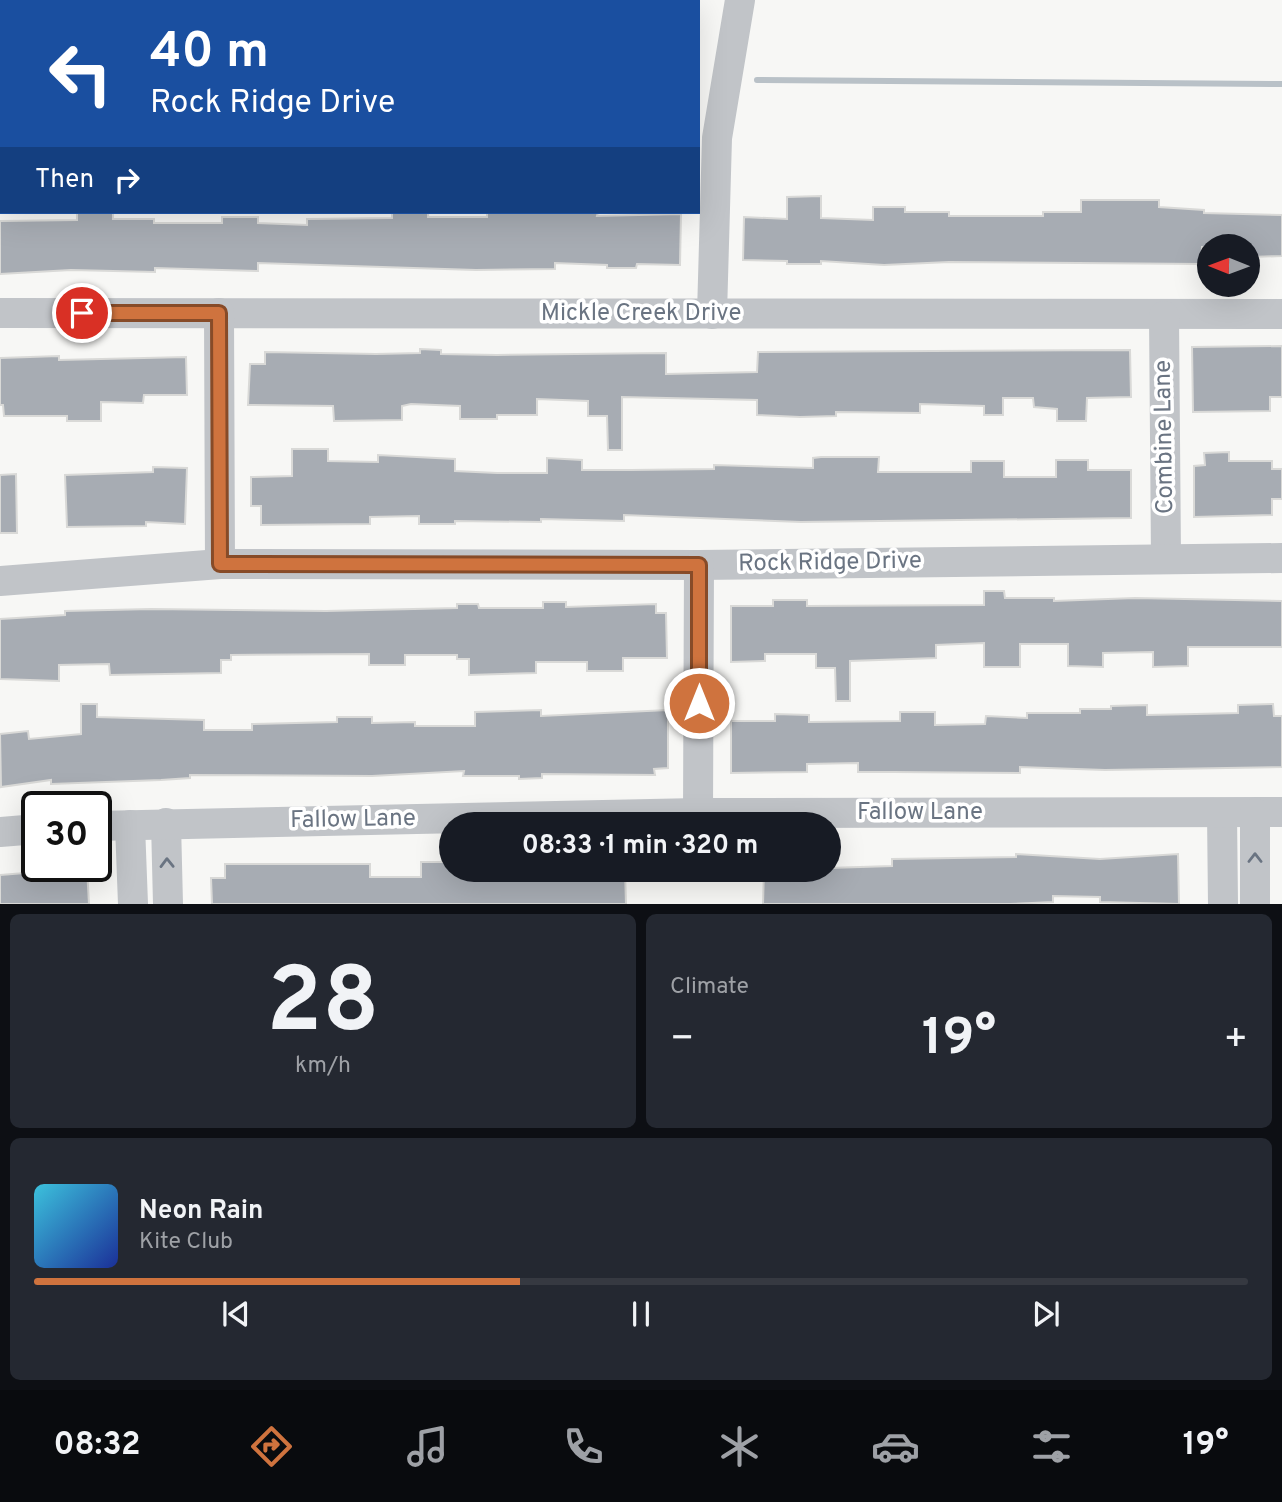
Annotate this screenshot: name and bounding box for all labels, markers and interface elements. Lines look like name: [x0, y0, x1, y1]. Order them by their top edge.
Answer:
text: 40 m: [150, 23, 269, 85]
icon: left: [35, 28, 126, 119]
text: Rock Ridge Drive: [150, 84, 395, 124]
icon: right: [108, 161, 146, 199]
text: Then: [35, 164, 94, 197]
north arrow: [1197, 234, 1260, 298]
map controls: [1197, 234, 1260, 297]
pin: [52, 283, 112, 343]
icon: arrive: [63, 294, 101, 332]
street label: Mickle Creek Drive: [541, 299, 741, 329]
street label: Combine Lane: [1149, 360, 1181, 514]
street label: Rock Ridge Drive: [738, 546, 922, 580]
position arrow: [662, 666, 736, 740]
speed limit sign: 30: [21, 791, 112, 882]
street label: Fallow Lane: [857, 798, 983, 828]
street label: Fallow Lane: [290, 804, 416, 836]
text: 08:33 · 1 min · 320 m: [522, 830, 758, 863]
one-way arrow: [1247, 852, 1263, 863]
one-way arrow: [160, 858, 175, 869]
text: 28: [267, 949, 379, 1064]
text: Climate: [670, 973, 749, 1002]
text: 19°: [922, 1007, 996, 1073]
text: −: [670, 1016, 695, 1065]
text: +: [1223, 1016, 1248, 1065]
text: km/h: [295, 1052, 351, 1081]
text: Neon Rain: [139, 1195, 264, 1228]
text: Kite Club: [139, 1228, 233, 1257]
icon: previous: [217, 1295, 255, 1333]
icon: pause: [622, 1295, 660, 1333]
icon: next: [1027, 1295, 1065, 1333]
icon: directions: [247, 1422, 296, 1471]
icon: music: [403, 1422, 452, 1471]
icon: phone: [559, 1422, 608, 1471]
icon: climate: [715, 1422, 764, 1471]
icon: car: [871, 1422, 920, 1471]
icon: filters: [1027, 1422, 1076, 1471]
text: 08:32: [53, 1426, 141, 1466]
text: 19°: [1183, 1426, 1229, 1466]

